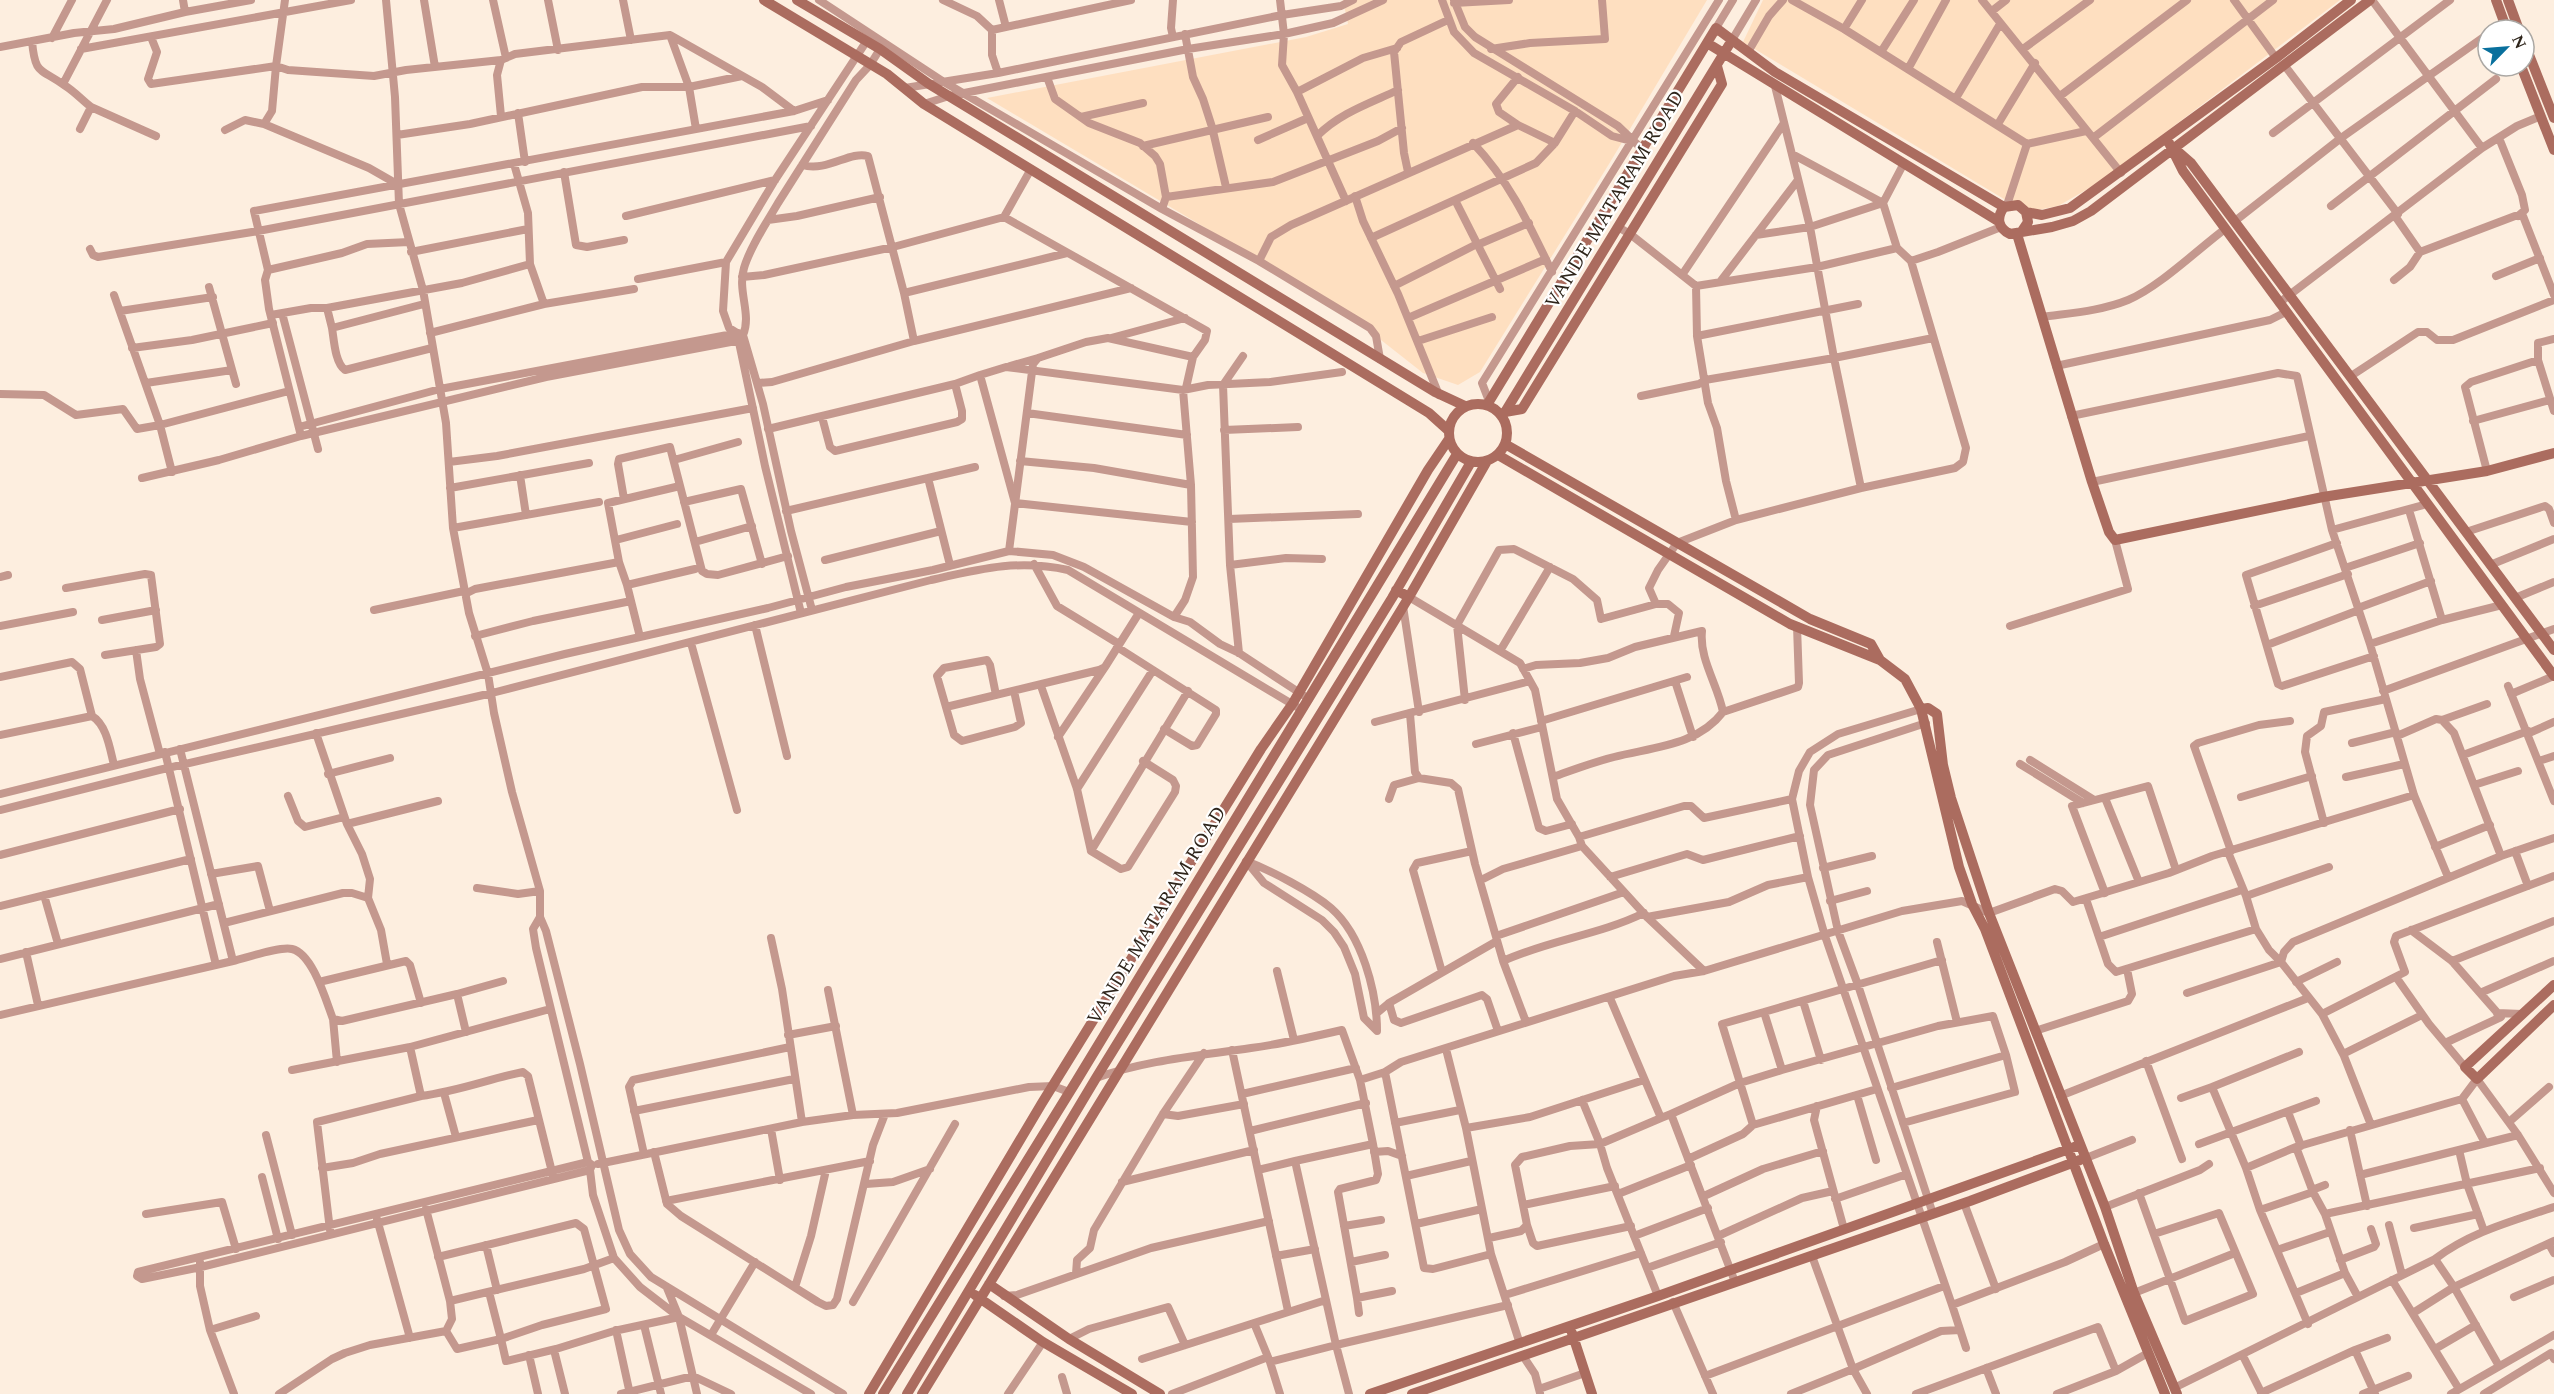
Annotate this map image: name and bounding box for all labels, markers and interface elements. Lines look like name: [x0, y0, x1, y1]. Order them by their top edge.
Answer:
north arrow: [2476, 18, 2536, 78]
text: N: [2505, 31, 2532, 53]
street label: VANDE MATARAM ROAD: [1537, 84, 1692, 315]
street label: VANDE MATARAM ROAD: [1079, 800, 1234, 1031]

